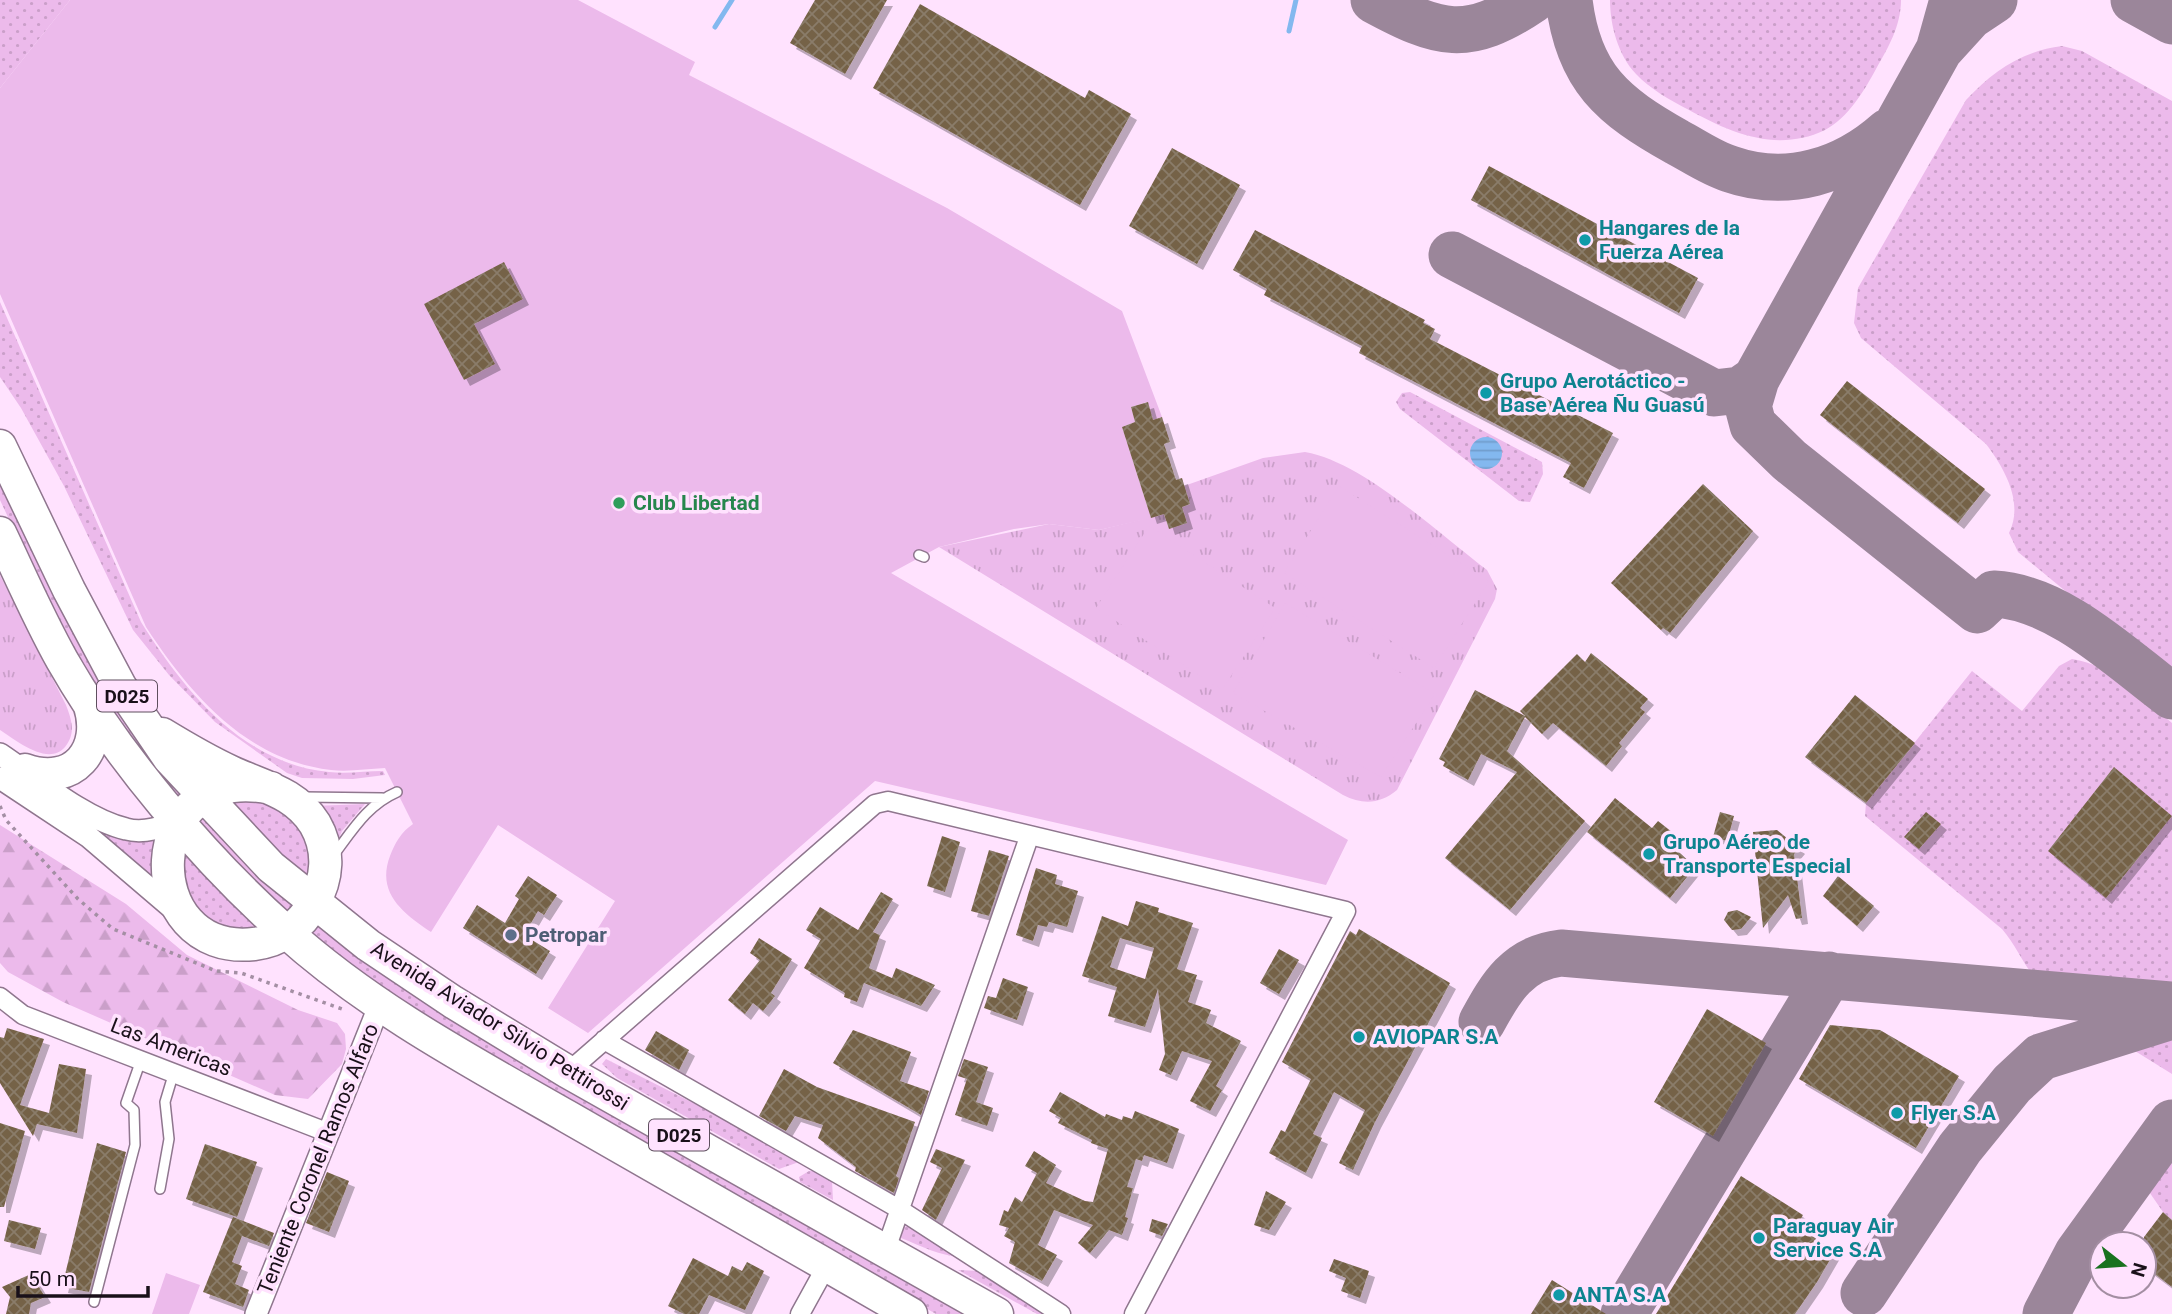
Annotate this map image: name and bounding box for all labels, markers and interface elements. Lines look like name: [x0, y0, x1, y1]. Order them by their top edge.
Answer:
place label: Hangares de la Fuerza Aérea: [1599, 216, 1740, 264]
marker: Hangares de la Fuerza Aérea: [1577, 232, 1593, 248]
place label: Grupo Aerotáctico - Base Aérea Ñu Guasú: [1500, 369, 1704, 417]
marker: Grupo Aerotáctico - Base Aérea Ñu Guasú: [1478, 385, 1494, 401]
place label: Club Libertad: [633, 491, 760, 515]
marker: Club Libertad: [611, 495, 627, 511]
road number: D025: [97, 680, 157, 712]
place label: Grupo Aéreo de Transporte Especial: [1663, 830, 1851, 878]
marker: Grupo Aéreo de Transporte Especial: [1641, 846, 1657, 862]
place label: Petropar: [525, 923, 607, 947]
marker: Petropar: [503, 927, 519, 943]
street label: Avenida Aviador Silvio Pettirossi: [367, 936, 633, 1116]
street label: Las Americas: [107, 1013, 235, 1081]
street label: Teniente Coronel Ramos Alfaro: [253, 1020, 383, 1298]
place label: AVIOPAR S.A: [1373, 1025, 1499, 1049]
marker: AVIOPAR S.A: [1351, 1029, 1367, 1045]
place label: Flyer S.A: [1911, 1101, 1997, 1125]
marker: Flyer S.A: [1889, 1105, 1905, 1121]
road number: D025: [649, 1120, 709, 1150]
place label: Paraguay Air Service S.A: [1773, 1214, 1895, 1262]
marker: Paraguay Air Service S.A: [1751, 1230, 1767, 1246]
north arrow: [2088, 1230, 2158, 1300]
scale bar: [18, 1254, 147, 1298]
text: N: [2126, 1260, 2152, 1280]
text: 50 m: [28, 1267, 75, 1291]
place label: ANTA S.A: [1573, 1283, 1667, 1307]
marker: ANTA S.A: [1551, 1287, 1567, 1303]

